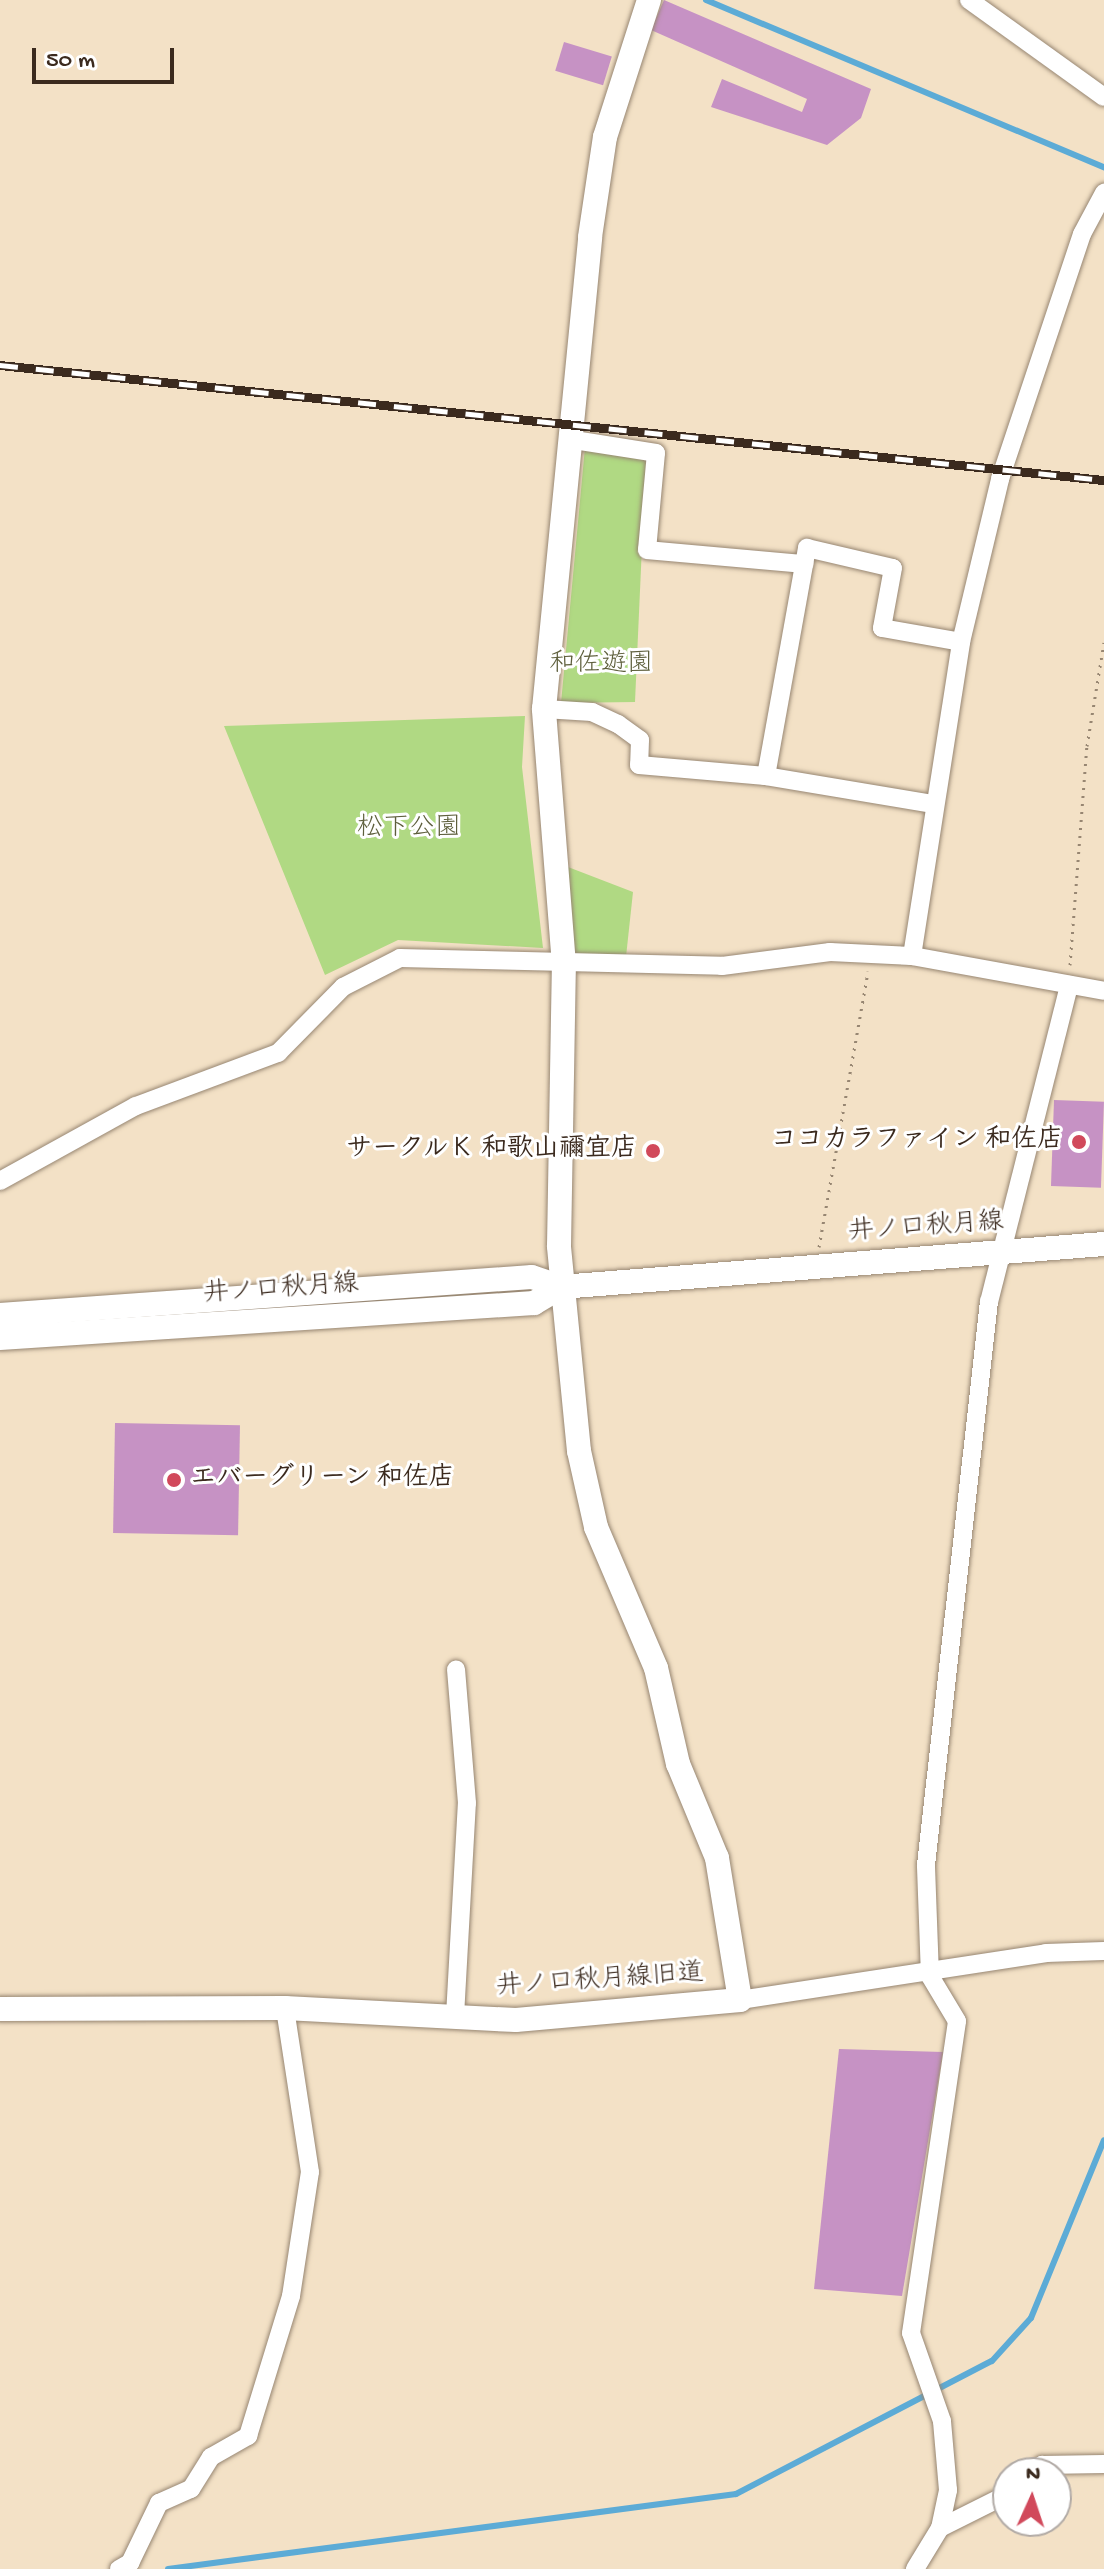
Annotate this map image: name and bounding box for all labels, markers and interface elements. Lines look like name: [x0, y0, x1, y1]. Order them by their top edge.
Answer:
scale bar: [36, 32, 178, 82]
text: 50 m: [46, 47, 95, 76]
park label: 和佐遊園: [549, 650, 653, 682]
park label: 松下公園: [357, 814, 461, 846]
place label: ココカラファイン 和佐店: [771, 1126, 1063, 1158]
marker: ココカラファイン 和佐店: [1070, 1133, 1088, 1151]
place label: サークルＫ 和歌山禰宜店: [345, 1135, 637, 1167]
marker: サークルＫ 和歌山禰宜店: [644, 1142, 662, 1160]
street label: 井ノ口秋月線: [847, 1208, 1005, 1250]
street label: 井ノ口秋月線: [202, 1270, 360, 1312]
place label: エバーグリーン 和佐店: [190, 1464, 456, 1496]
marker: エバーグリーン 和佐店: [165, 1471, 183, 1489]
street label: 井ノ口秋月線旧道: [495, 1959, 705, 2005]
north arrow: [992, 2457, 1072, 2537]
text: N: [1025, 2462, 1041, 2488]

